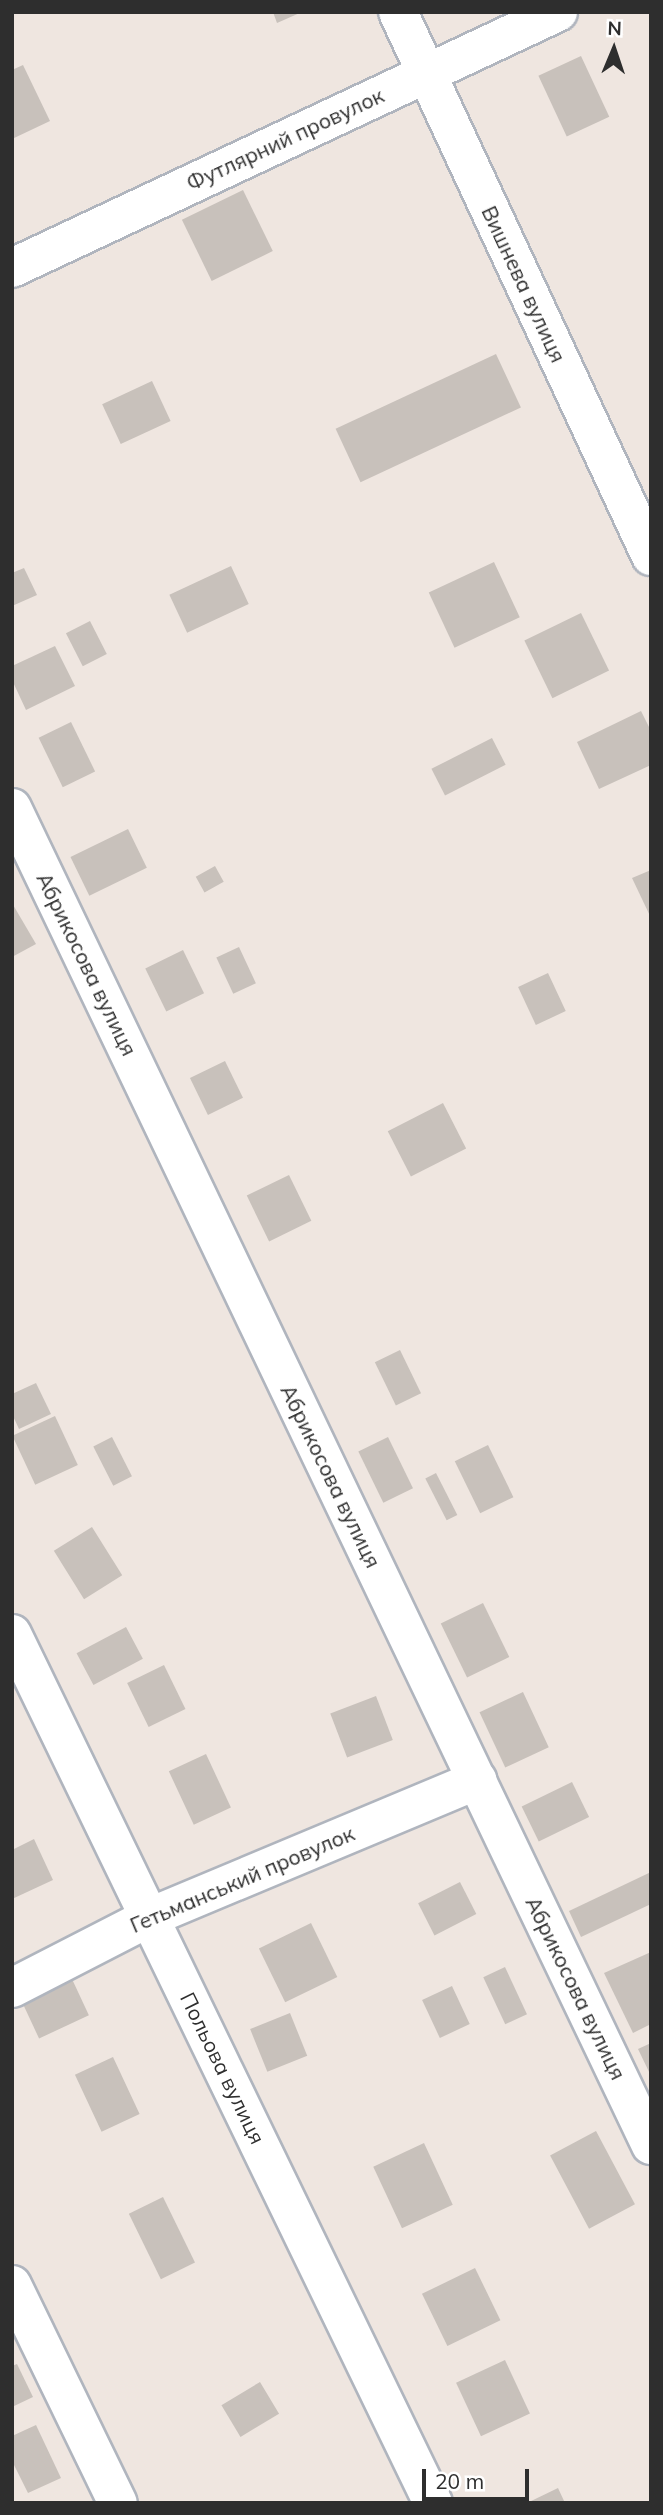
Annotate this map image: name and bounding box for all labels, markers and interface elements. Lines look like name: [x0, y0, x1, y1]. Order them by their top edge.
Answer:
north arrow: [579, 14, 649, 84]
text: N: [607, 16, 622, 40]
street label: Футлярний провулок: [182, 82, 388, 196]
street label: Вишнева вулиця: [477, 202, 571, 366]
street label: Абрикосова вулиця: [32, 868, 142, 1060]
street label: Абрикосова вулиця: [276, 1380, 386, 1572]
street label: Гетьманський провулок: [126, 1820, 358, 1938]
street label: Абрикосова вулиця: [521, 1892, 631, 2084]
street label: Польова вулиця: [175, 1988, 271, 2148]
scale bar: [425, 2456, 532, 2500]
text: 20 m: [435, 2468, 484, 2494]

